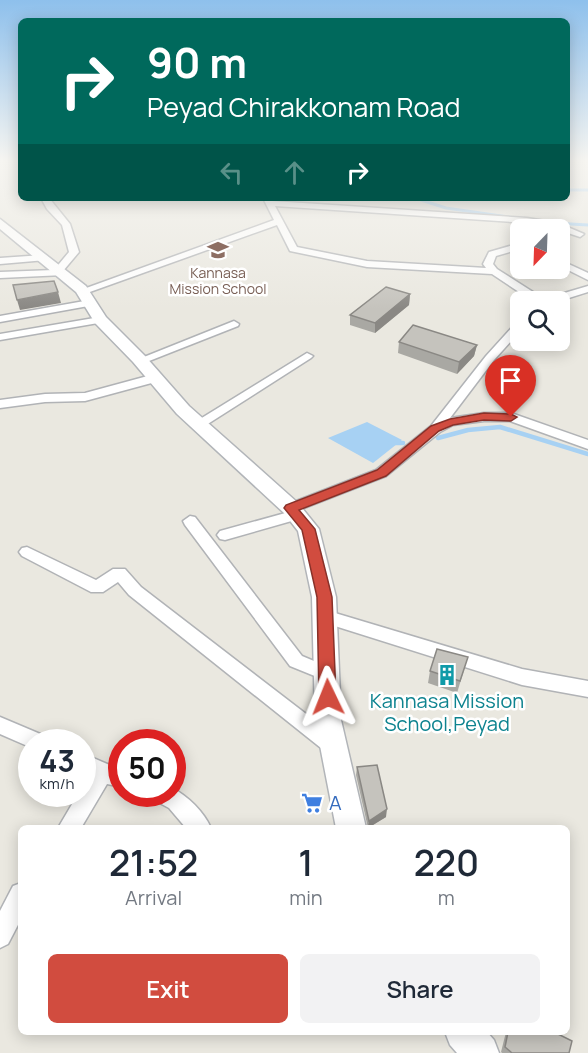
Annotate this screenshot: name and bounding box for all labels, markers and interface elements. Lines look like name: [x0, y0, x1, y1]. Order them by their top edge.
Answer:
text: 90 m: [147, 33, 247, 91]
icon: right: [48, 42, 126, 120]
text: Peyad Chirakkonam Road: [147, 88, 461, 125]
icon: left: [215, 156, 248, 189]
icon: ahead: [278, 156, 311, 189]
icon: right: [341, 156, 374, 189]
north arrow: [510, 219, 570, 279]
map controls: [510, 219, 570, 351]
school or university icon: Kannasa Mission School: [206, 238, 230, 262]
place label: Kannasa Mission School: [170, 263, 266, 298]
button: search: [510, 291, 570, 351]
pin: [485, 355, 536, 417]
icon: arrive: [494, 364, 527, 397]
building icon: Kannasa Mission School,Peyad: [435, 663, 459, 687]
position arrow: [296, 665, 360, 729]
place label: Kannasa Mission School,Peyad: [370, 687, 524, 737]
speed limit sign: 50: [108, 729, 186, 807]
text: 43: [39, 740, 75, 781]
text: km/h: [40, 773, 74, 794]
place label: A: [329, 789, 342, 816]
supermarket icon: A: [300, 791, 324, 815]
text: 21:52: [109, 838, 198, 887]
text: 1: [298, 838, 314, 887]
text: 220: [414, 838, 479, 887]
text: Arrival: [125, 884, 182, 911]
text: min: [289, 884, 323, 911]
text: m: [438, 884, 455, 911]
button: Exit: [48, 954, 288, 1023]
button: Share: [300, 954, 540, 1023]

